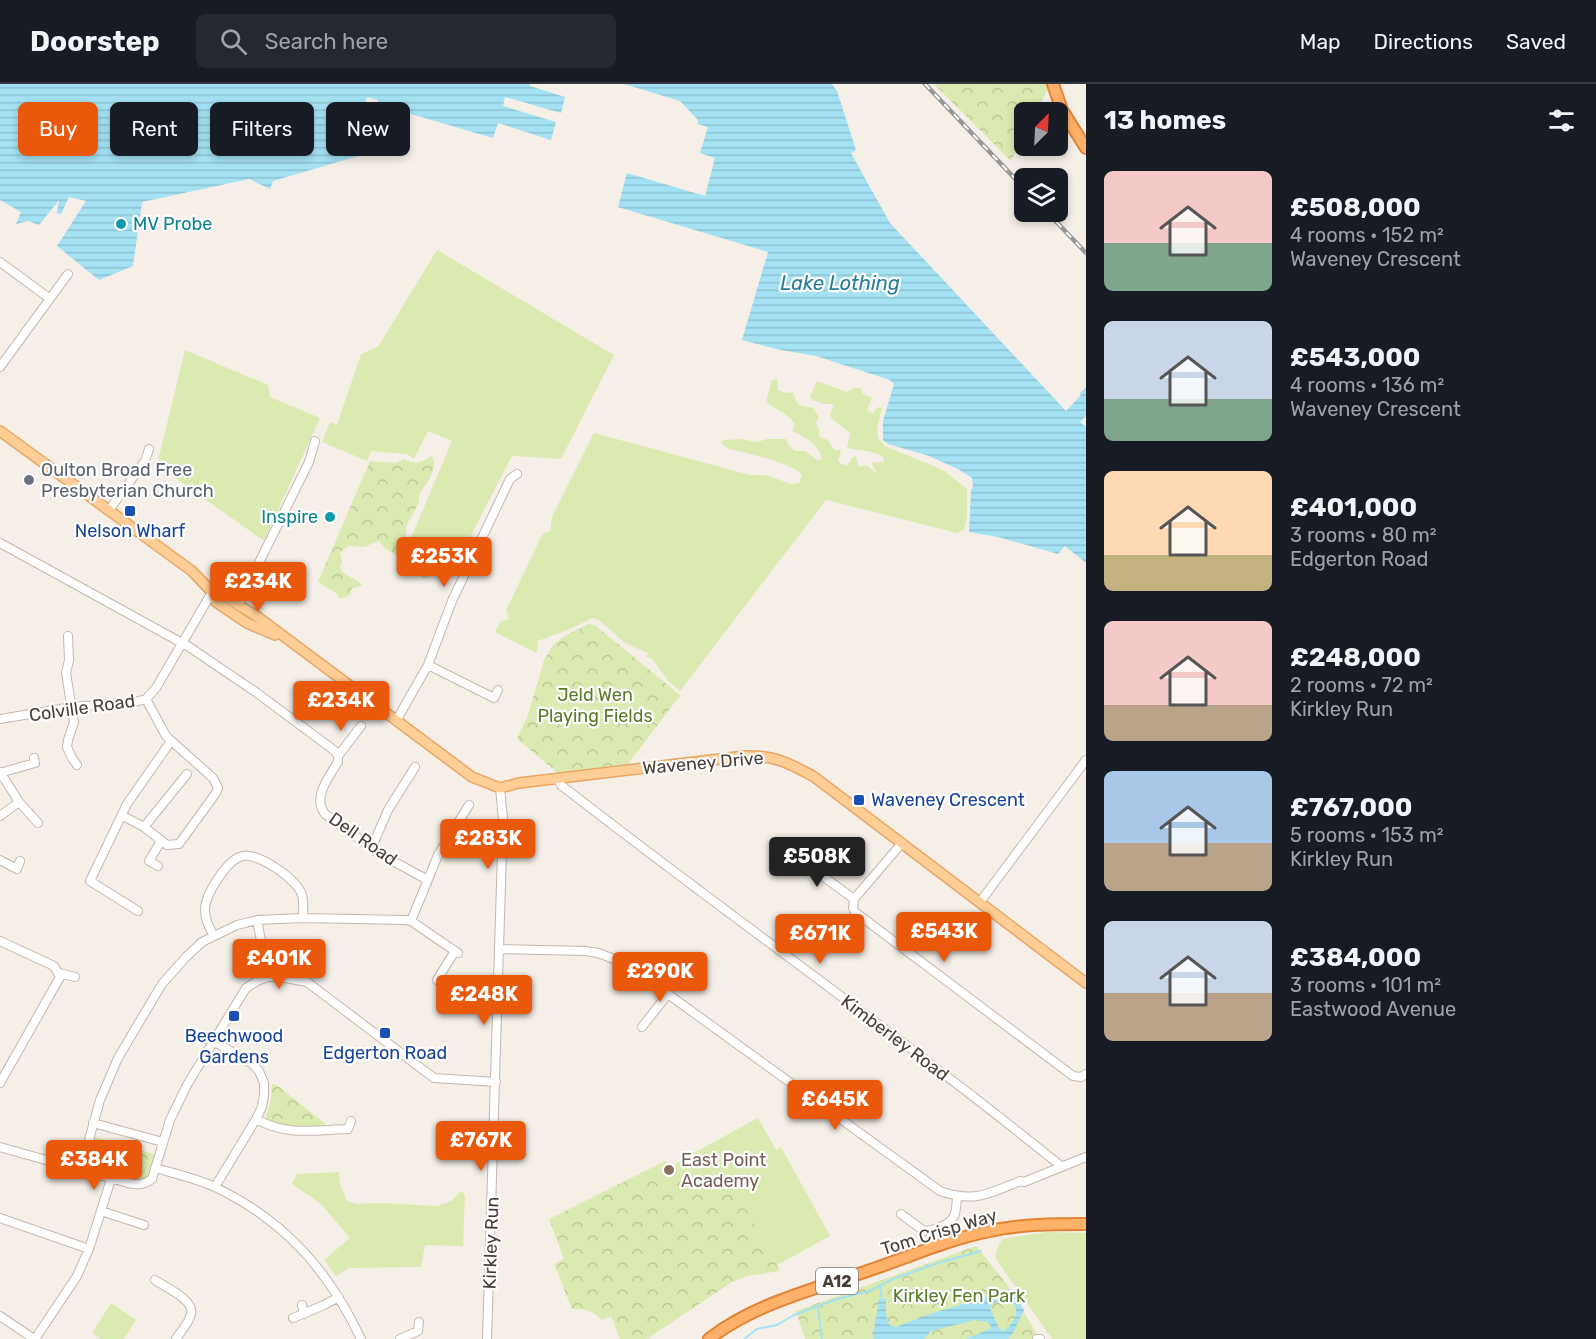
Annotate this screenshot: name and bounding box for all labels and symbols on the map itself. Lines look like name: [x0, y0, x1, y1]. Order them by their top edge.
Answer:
north arrow: [1014, 102, 1068, 156]
place label: MV Probe: [133, 213, 212, 235]
marker: MV Probe: [114, 217, 128, 231]
water label: Lake Lothing: [780, 271, 900, 295]
place label: Oulton Broad Free Presbyterian Church: [41, 459, 214, 502]
marker: Oulton Broad Free Presbyterian Church: [22, 473, 36, 487]
marker: Nelson Wharf: [123, 504, 137, 518]
place label: Inspire: [261, 506, 318, 528]
marker: Inspire: [323, 510, 337, 524]
place label: Nelson Wharf: [75, 520, 185, 542]
pin: £253K: [402, 537, 486, 588]
pin: £234K: [216, 562, 300, 613]
pin: £234K: [299, 681, 383, 732]
park label: Jeld Wen Playing Fields: [537, 684, 653, 727]
street label: Colville Road: [28, 690, 136, 726]
street label: Waveney Drive: [642, 747, 764, 779]
place label: Waveney Crescent: [871, 789, 1025, 811]
marker: Waveney Crescent: [852, 793, 866, 807]
street label: Dell Road: [325, 808, 401, 870]
pin: £283K: [446, 819, 530, 870]
pin: £508K: [775, 837, 859, 888]
pin: £543K: [902, 912, 986, 963]
pin: £671K: [778, 914, 862, 965]
pin: £401K: [237, 939, 321, 990]
pin: £290K: [618, 952, 702, 1003]
pin: £248K: [442, 975, 526, 1026]
street label: Kimberley Road: [837, 990, 953, 1086]
marker: Beechwood Gardens: [227, 1009, 241, 1023]
place label: Beechwood Gardens: [185, 1025, 283, 1068]
marker: Edgerton Road: [378, 1026, 392, 1040]
place label: Edgerton Road: [323, 1042, 447, 1064]
pin: £645K: [793, 1080, 877, 1131]
pin: £767K: [439, 1121, 523, 1172]
pin: £384K: [52, 1140, 136, 1191]
place label: East Point Academy: [681, 1149, 766, 1192]
marker: East Point Academy: [662, 1163, 676, 1177]
street label: Kirkley Run: [478, 1196, 504, 1290]
street label: Tom Crisp Way: [878, 1204, 1000, 1260]
road number: A12: [816, 1268, 858, 1294]
park label: Kirkley Fen Park: [893, 1285, 1026, 1307]

